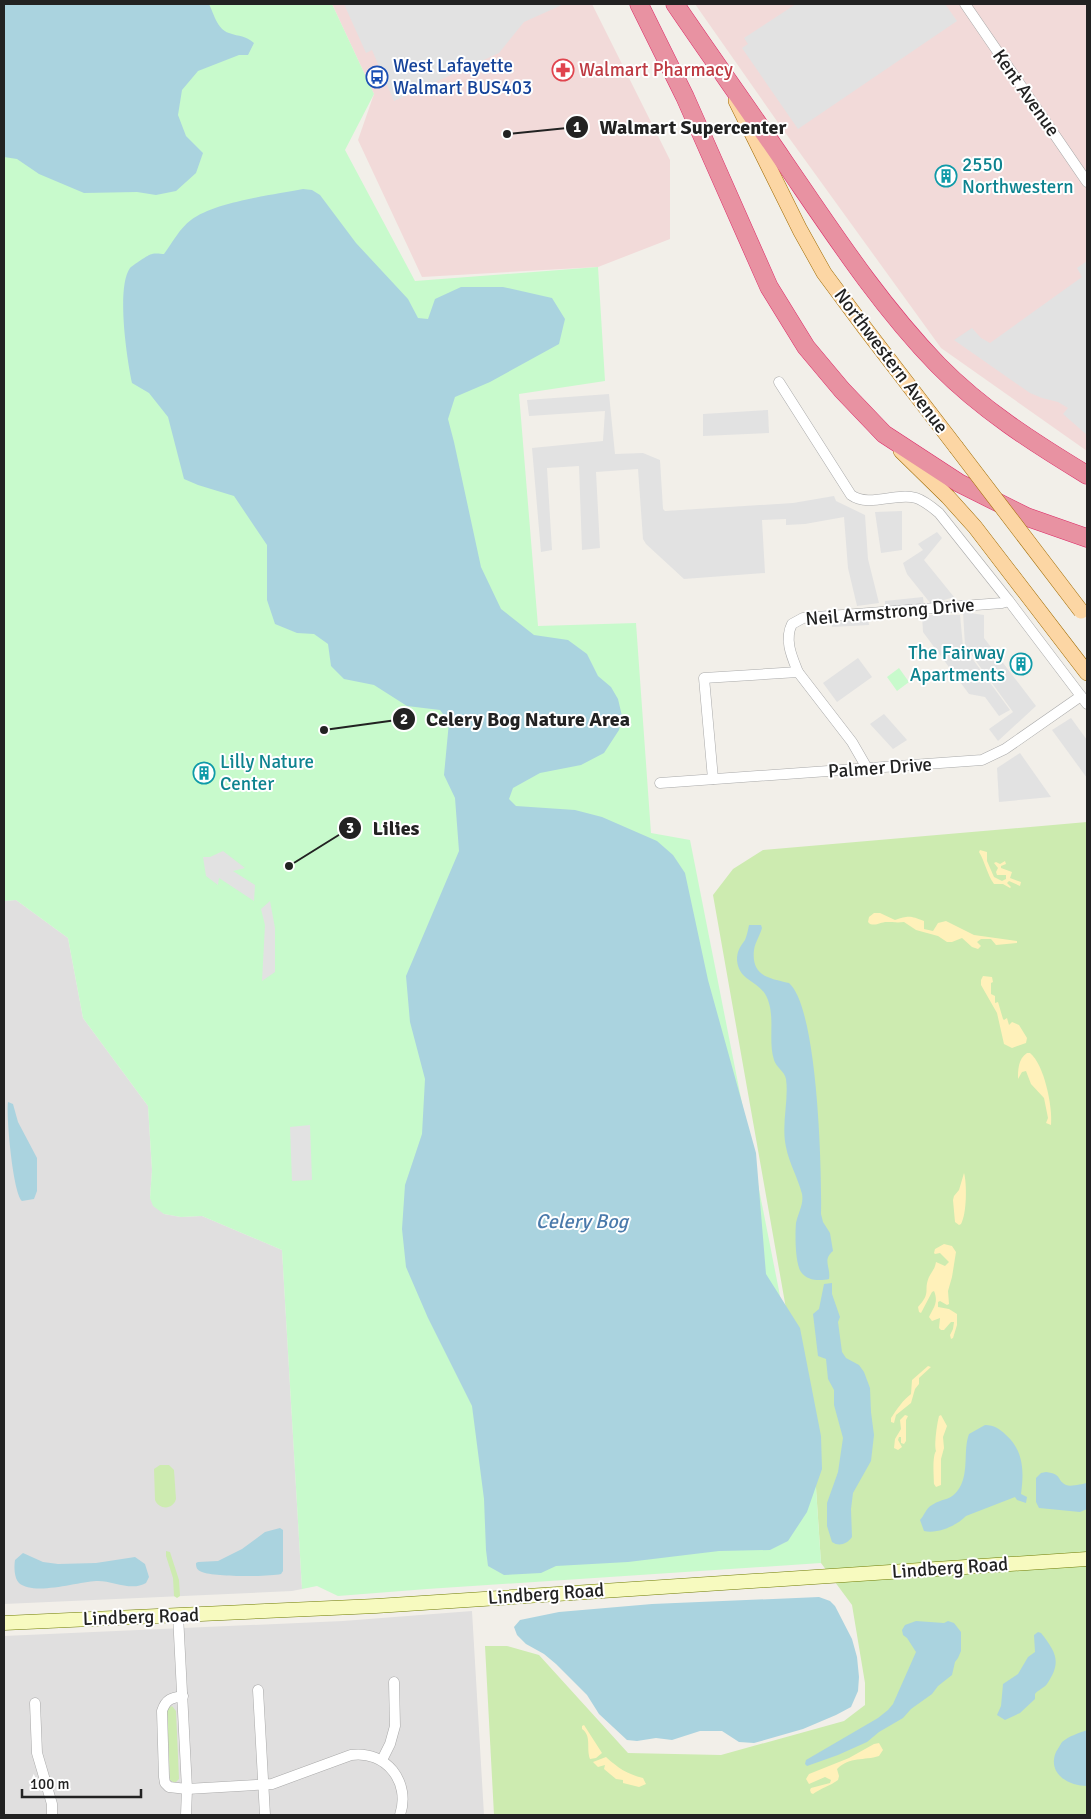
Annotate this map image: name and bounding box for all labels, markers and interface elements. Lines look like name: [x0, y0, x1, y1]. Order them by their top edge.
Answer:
street label: Kent Avenue: [987, 45, 1065, 141]
place label: West Lafayette Walmart BUS403: [393, 54, 532, 100]
pharmacy icon: Walmart Pharmacy: [551, 58, 575, 82]
place label: Walmart Pharmacy: [579, 58, 733, 82]
bus stop icon: West Lafayette Walmart BUS403: [365, 65, 389, 89]
callout: Walmart Supercenter: [565, 110, 797, 145]
text: Walmart Supercenter: [600, 115, 786, 140]
text: 1: [573, 118, 581, 136]
place label: 2550 Northwestern: [962, 153, 1074, 199]
building icon: 2550 Northwestern: [934, 164, 958, 188]
street label: Northwestern Avenue: [829, 284, 953, 438]
street label: Neil Armstrong Drive: [804, 593, 976, 631]
place label: The Fairway Apartments: [908, 641, 1005, 687]
building icon: The Fairway Apartments: [1009, 652, 1033, 676]
callout: Celery Bog Nature Area: [391, 702, 640, 737]
text: Celery Bog Nature Area: [426, 707, 630, 732]
text: 2: [400, 710, 408, 728]
place label: Lilly Nature Center: [220, 750, 314, 796]
street label: Palmer Drive: [827, 752, 933, 784]
building icon: Lilly Nature Center: [192, 761, 216, 785]
callout: Lilies: [337, 810, 429, 845]
text: Lilies: [373, 816, 420, 841]
text: 3: [346, 819, 354, 837]
water label: Celery Bog: [536, 1209, 630, 1234]
street label: Lindberg Road: [891, 1552, 1009, 1584]
street label: Lindberg Road: [487, 1578, 605, 1610]
street label: Lindberg Road: [82, 1603, 200, 1631]
scale bar: [22, 1766, 141, 1798]
text: 100 m: [30, 1775, 70, 1793]

